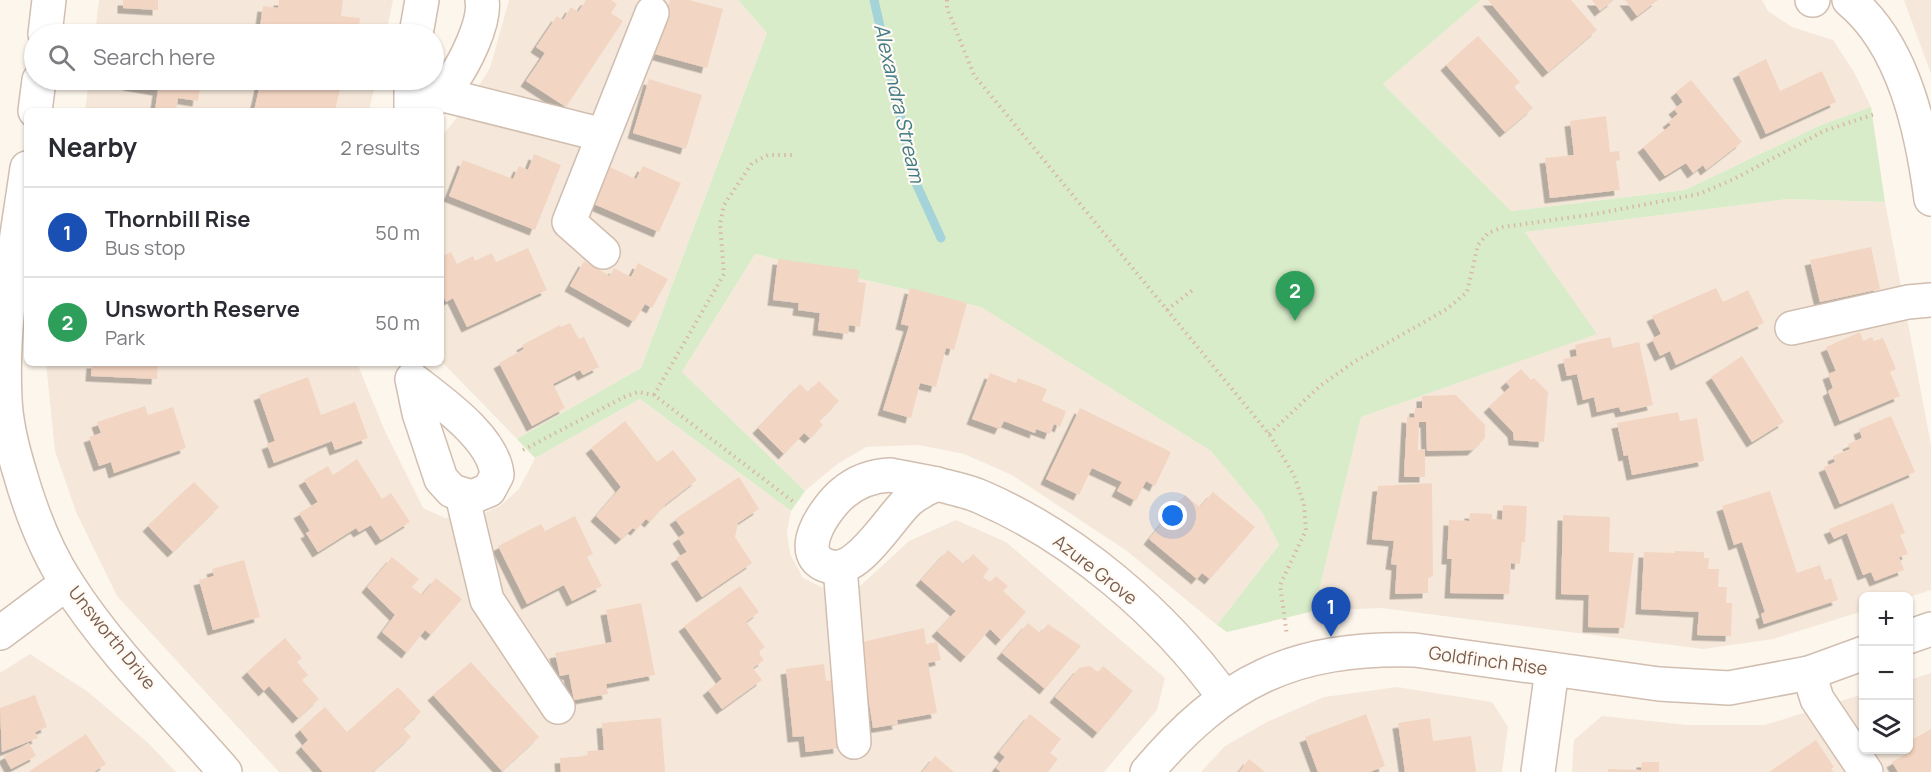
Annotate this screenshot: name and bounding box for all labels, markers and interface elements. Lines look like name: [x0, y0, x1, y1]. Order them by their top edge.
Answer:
water label: Alexandra Stream: [868, 21, 931, 187]
search box: [24, 24, 444, 90]
icon: search: [45, 41, 78, 74]
text: Search here: [93, 42, 215, 72]
text: Nearby: [48, 129, 137, 165]
text: 2 results: [340, 134, 420, 161]
text: Thornbill Rise: [105, 204, 251, 234]
text: 1: [63, 219, 72, 246]
text: 50 m: [375, 219, 420, 246]
text: Bus stop: [105, 234, 185, 261]
pin: 2: [1276, 272, 1314, 321]
text: Unsworth Reserve: [105, 294, 300, 324]
text: 2: [62, 309, 73, 336]
text: 50 m: [375, 309, 420, 336]
text: Park: [105, 324, 145, 351]
your location: [1158, 501, 1187, 530]
street label: Azure Grove: [1049, 529, 1143, 610]
street label: Unsworth Drive: [64, 581, 162, 694]
pin: 1: [1312, 588, 1350, 637]
map controls: [1859, 592, 1913, 754]
button: +: [1859, 592, 1913, 646]
street label: Goldfinch Rise: [1427, 640, 1549, 680]
button: −: [1859, 646, 1913, 700]
button: layers: [1859, 700, 1913, 754]

